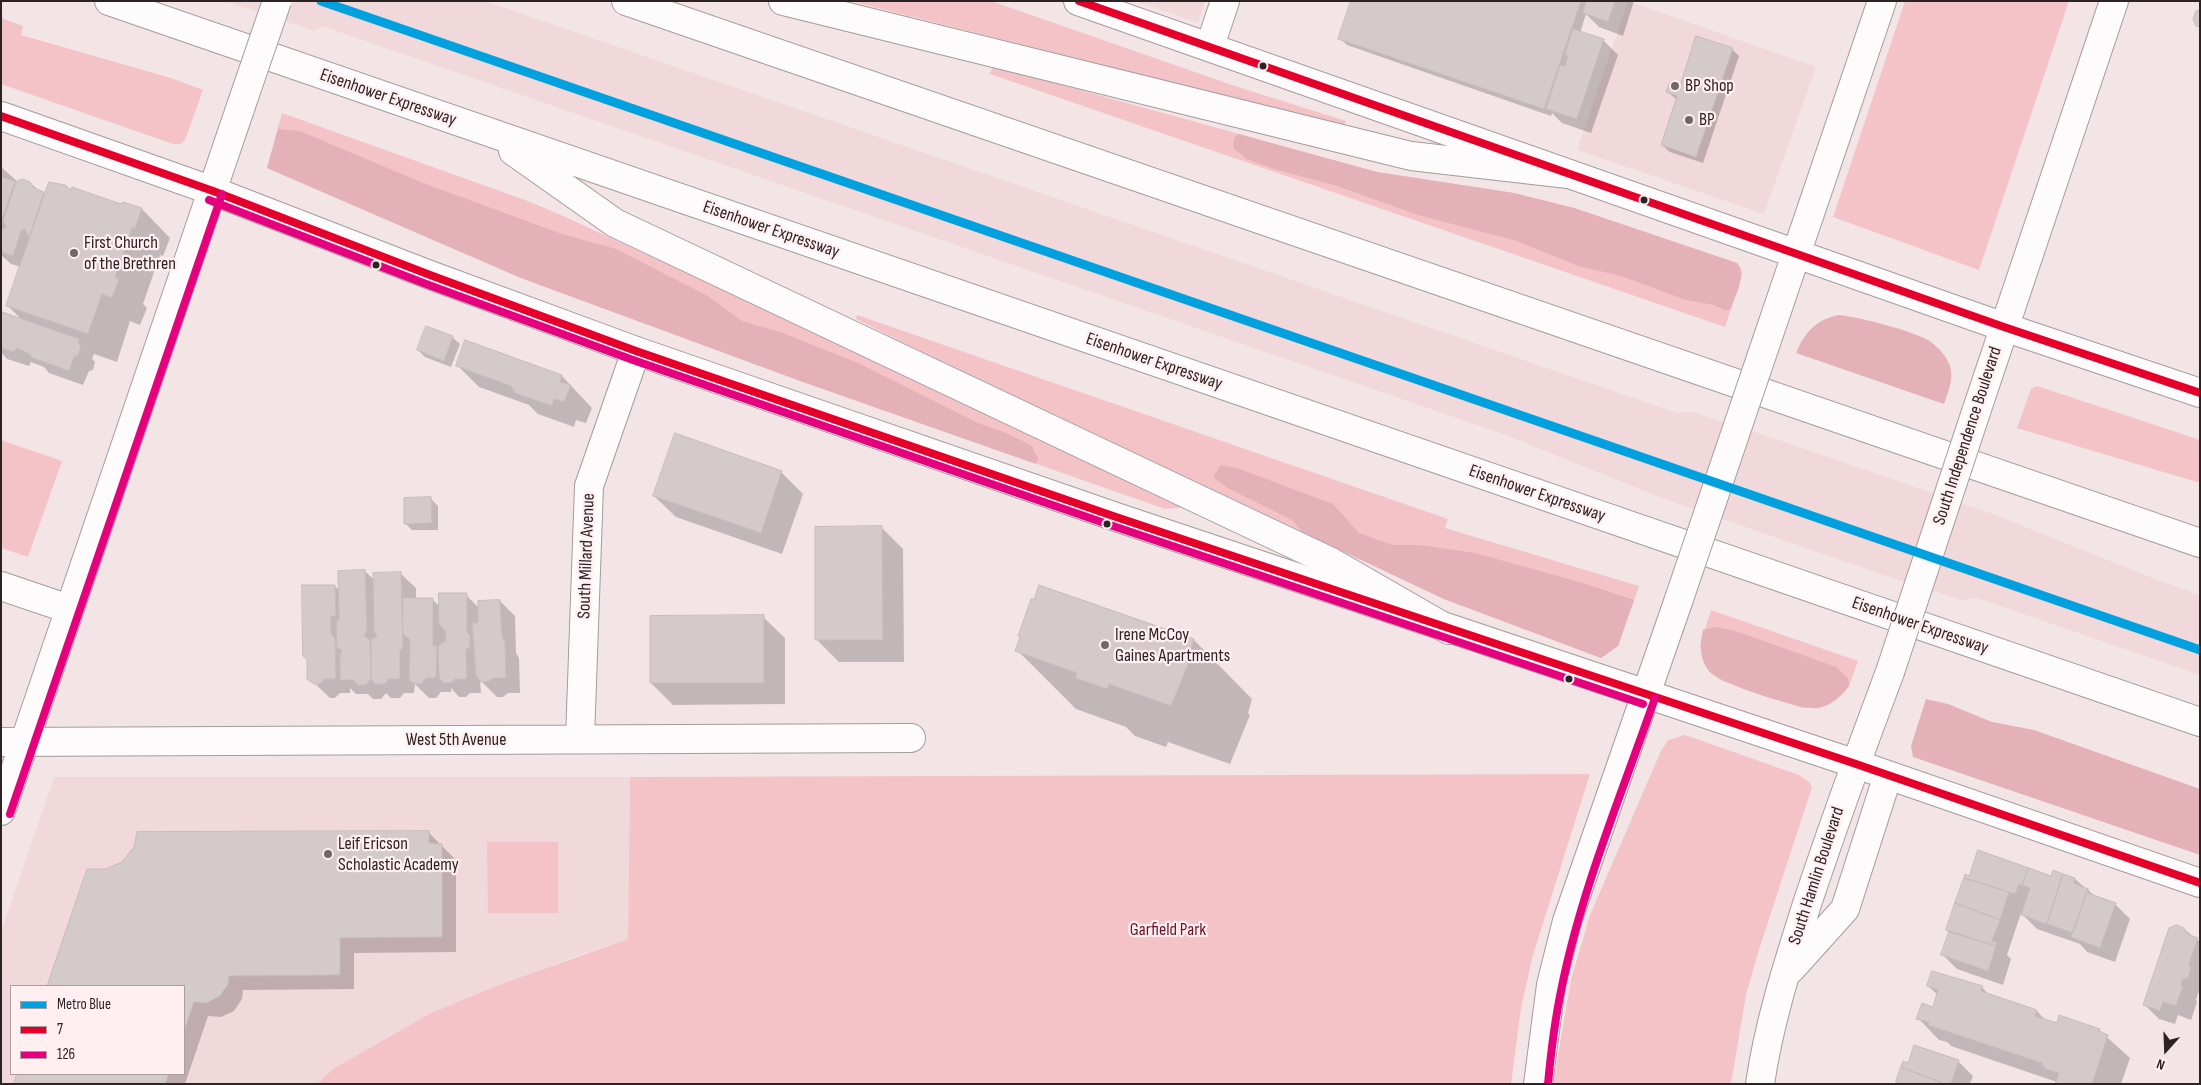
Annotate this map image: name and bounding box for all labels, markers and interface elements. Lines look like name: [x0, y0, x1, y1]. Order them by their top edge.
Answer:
unlabelled marker: [1258, 61, 1268, 71]
street label: Eisenhower Expressway: [317, 65, 459, 131]
place label: BP Shop: [1685, 75, 1734, 97]
marker: BP Shop: [1669, 80, 1681, 92]
place label: BP: [1699, 109, 1715, 131]
marker: BP: [1683, 114, 1695, 126]
unlabelled marker: [1639, 195, 1649, 205]
street label: Eisenhower Expressway: [700, 197, 842, 263]
place label: First Church of the Brethren: [84, 232, 176, 274]
marker: First Church of the Brethren: [68, 247, 80, 259]
unlabelled marker: [371, 260, 381, 270]
street label: Eisenhower Expressway: [1083, 329, 1225, 395]
street label: South Independence Boulevard: [1929, 344, 2007, 528]
street label: Eisenhower Expressway: [1466, 461, 1608, 527]
street label: South Millard Avenue: [574, 493, 600, 619]
unlabelled marker: [1102, 519, 1112, 529]
street label: Eisenhower Expressway: [1849, 593, 1991, 659]
place label: Irene McCoy Gaines Apartments: [1115, 624, 1230, 666]
marker: Irene McCoy Gaines Apartments: [1099, 639, 1111, 651]
unlabelled marker: [1564, 674, 1574, 684]
street label: West 5th Avenue: [406, 729, 506, 751]
street label: South Hamlin Boulevard: [1785, 804, 1849, 948]
place label: Leif Ericson Scholastic Academy: [338, 833, 459, 876]
marker: Leif Ericson Scholastic Academy: [322, 848, 334, 860]
park label: Garfield Park: [1130, 919, 1206, 941]
legend: [10, 985, 185, 1075]
text: Metro Blue: [57, 995, 111, 1014]
text: 7: [57, 1020, 63, 1039]
north arrow: [2141, 1025, 2191, 1075]
text: 126: [57, 1045, 75, 1064]
text: N: [2154, 1055, 2167, 1074]

